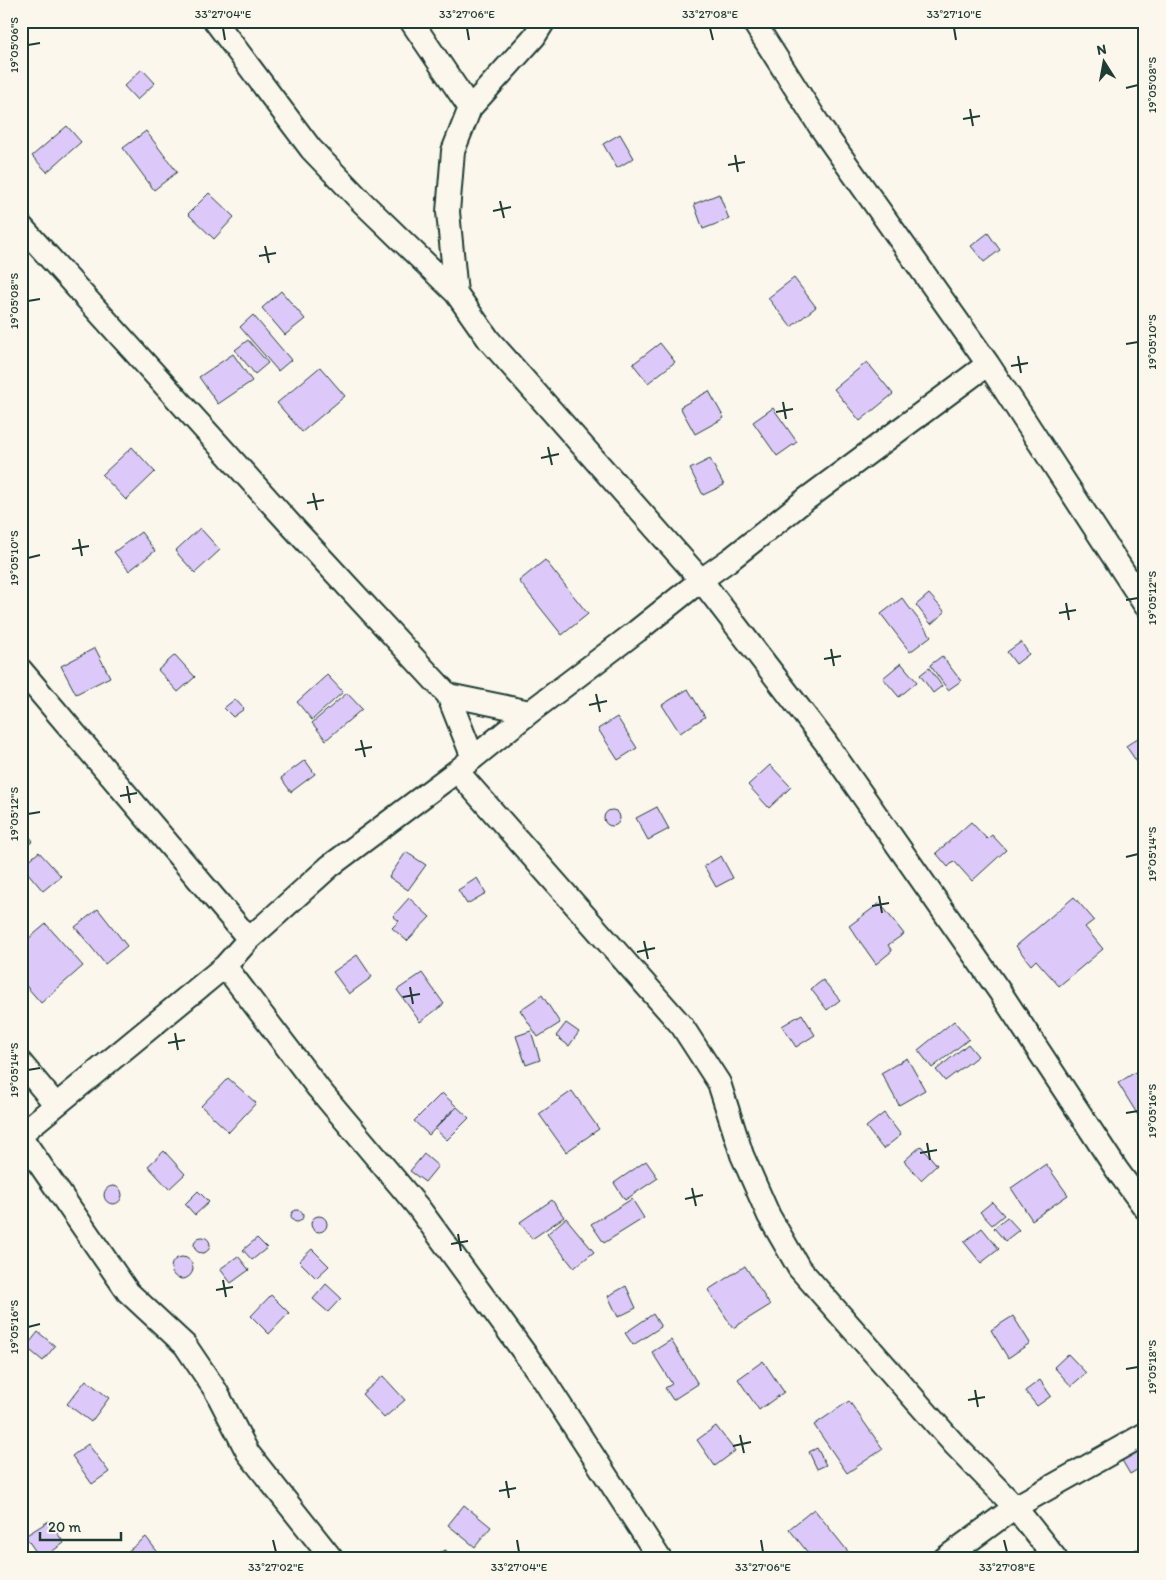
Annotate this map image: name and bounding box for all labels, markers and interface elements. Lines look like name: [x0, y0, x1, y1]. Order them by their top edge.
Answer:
text: 33°27'04"E: [195, 7, 252, 21]
text: 33°27'06"E: [439, 7, 495, 21]
text: 33°27'08"E: [682, 7, 738, 21]
text: 33°27'10"E: [926, 7, 982, 21]
text: 19°05'06"S: [7, 17, 21, 73]
north arrow: [1078, 38, 1128, 88]
text: N: [1095, 40, 1108, 59]
text: 19°05'08"S: [1145, 57, 1159, 113]
text: 19°05'08"S: [7, 273, 21, 329]
text: 19°05'10"S: [1145, 314, 1159, 370]
text: 19°05'10"S: [7, 530, 21, 586]
text: 19°05'12"S: [1145, 571, 1159, 625]
text: 19°05'12"S: [7, 787, 21, 841]
text: 19°05'14"S: [1145, 826, 1159, 882]
text: 19°05'14"S: [7, 1042, 21, 1098]
text: 19°05'16"S: [1145, 1084, 1159, 1138]
text: 19°05'16"S: [7, 1300, 21, 1354]
text: 19°05'18"S: [1145, 1339, 1159, 1394]
scale bar: [40, 1510, 121, 1542]
text: 20 m: [48, 1518, 82, 1536]
text: 33°27'02"E: [248, 1560, 304, 1574]
text: 33°27'04"E: [491, 1560, 548, 1574]
text: 33°27'06"E: [735, 1560, 791, 1574]
text: 33°27'08"E: [979, 1560, 1035, 1574]

